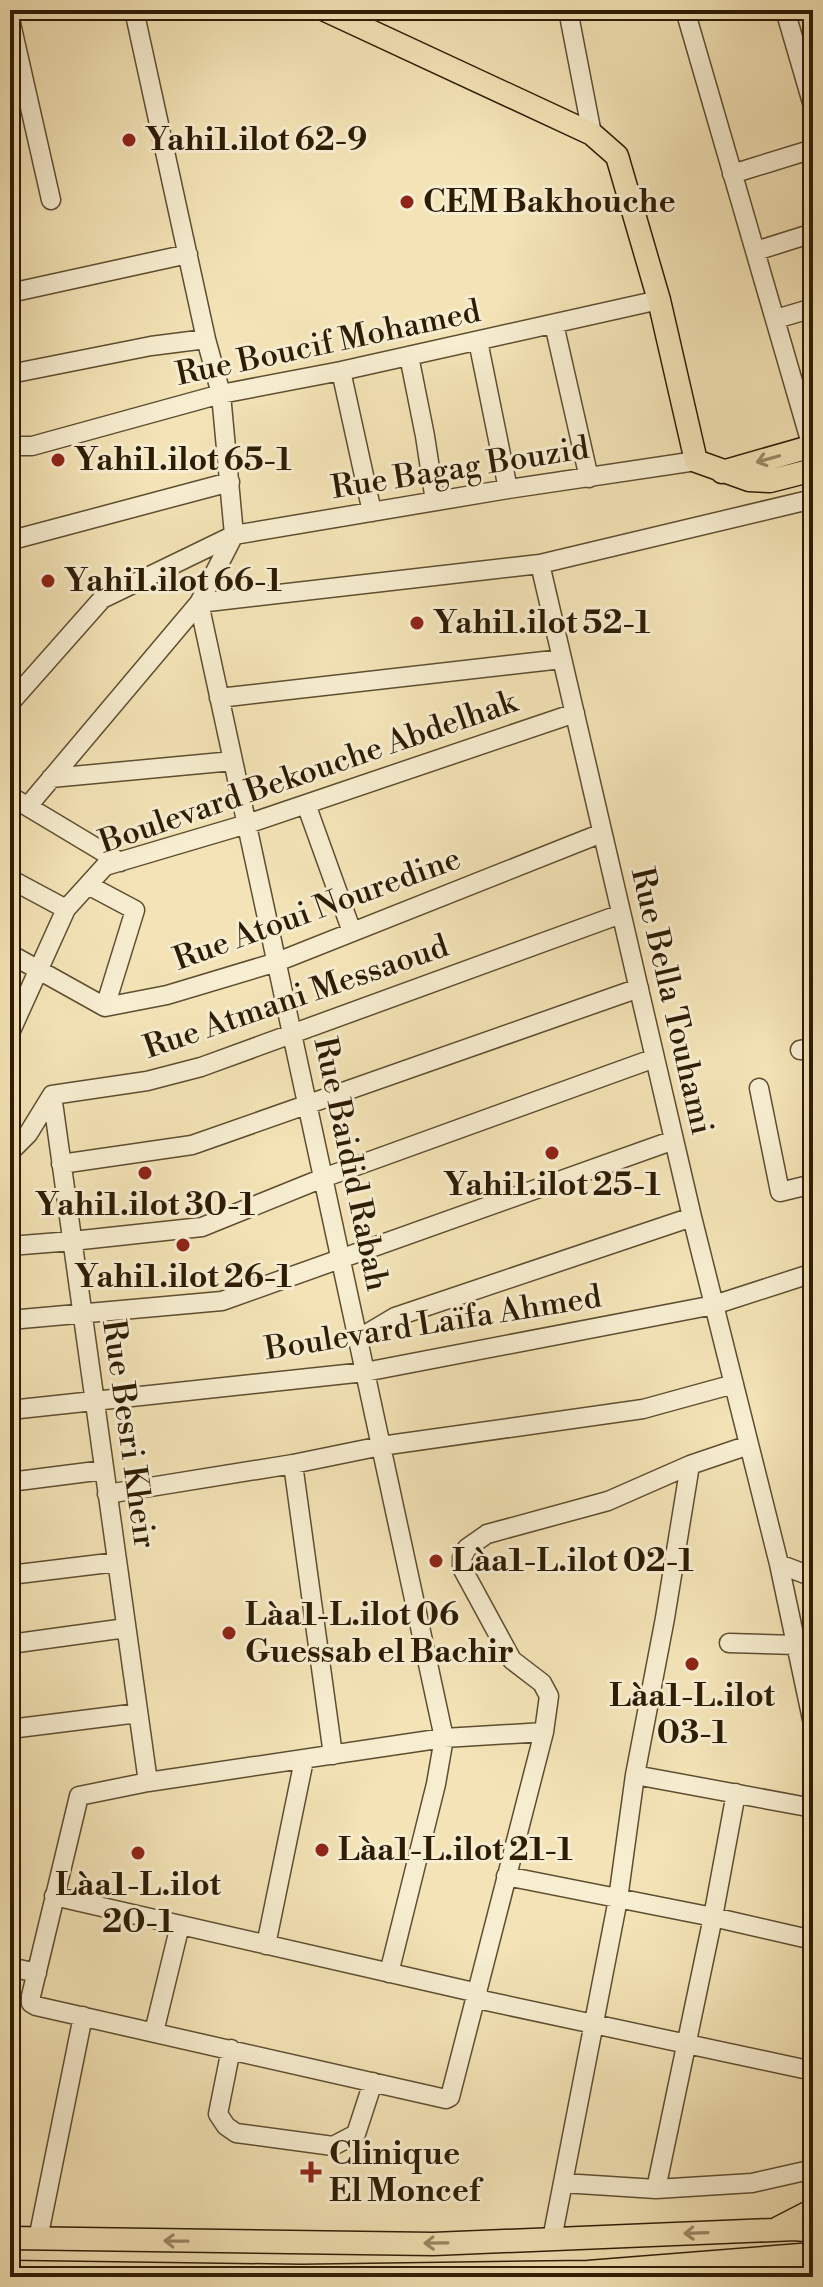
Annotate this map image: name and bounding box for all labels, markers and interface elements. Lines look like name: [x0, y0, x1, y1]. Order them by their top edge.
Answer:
place label: Yahi1.ilot 62-9: [145, 120, 368, 160]
marker: Yahi1.ilot 62-9: [120, 131, 138, 149]
place label: CEM Bakhouche: [423, 182, 676, 222]
marker: CEM Bakhouche: [398, 193, 416, 211]
street label: Rue Boucif Mohamed: [172, 291, 484, 395]
street label: Rue Bagag Bouzid: [328, 428, 592, 508]
place label: Yahi1.ilot 65-1: [74, 440, 292, 480]
marker: Yahi1.ilot 65-1: [49, 451, 67, 469]
one-way arrow: [755, 452, 781, 467]
place label: Yahi1.ilot 66-1: [64, 561, 283, 601]
marker: Yahi1.ilot 66-1: [39, 572, 57, 590]
place label: Yahi1.ilot 52-1: [433, 603, 651, 643]
marker: Yahi1.ilot 52-1: [408, 614, 426, 632]
street label: Boulevard Bekouche Abdelhak: [93, 681, 524, 863]
street label: Rue Atoui Nouredine: [168, 838, 466, 980]
street label: Rue Bella Touhami: [622, 863, 722, 1139]
street label: Rue Atmani Messaoud: [138, 926, 454, 1068]
street label: Rue Baidid Rabah: [305, 1033, 397, 1295]
marker: Yahi1.ilot 25-1: [543, 1144, 561, 1162]
marker: Yahi1.ilot 30-1: [136, 1164, 154, 1182]
place label: Yahi1.ilot 25-1: [443, 1165, 661, 1205]
place label: Yahi1.ilot 30-1: [35, 1185, 256, 1225]
marker: Yahi1.ilot 26-1: [174, 1236, 192, 1254]
place label: Yahi1.ilot 26-1: [74, 1257, 293, 1297]
street label: Boulevard Laïfa Ahmed: [261, 1277, 604, 1370]
street label: Rue Besri Kheir: [93, 1317, 165, 1551]
place label: Làa1-L.ilot 02-1: [452, 1541, 694, 1581]
marker: Làa1-L.ilot 02-1: [427, 1552, 445, 1570]
place label: Làa1-L.ilot 06 Guessab el Bachir: [245, 1595, 514, 1672]
marker: Làa1-L.ilot 06 Guessab el Bachir: [220, 1624, 238, 1642]
marker: Làa1-L.ilot 03-1: [683, 1655, 701, 1673]
place label: Làa1-L.ilot 03-1: [609, 1676, 775, 1753]
place label: Làa1-L.ilot 21-1: [338, 1830, 573, 1870]
marker: Làa1-L.ilot 21-1: [313, 1841, 331, 1859]
marker: Làa1-L.ilot 20-1: [129, 1844, 147, 1862]
place label: Làa1-L.ilot 20-1: [55, 1865, 221, 1942]
place label: Clinique El Moncef: [329, 2134, 484, 2211]
marker: Clinique El Moncef: [300, 2161, 322, 2183]
one-way arrow: [683, 2226, 710, 2241]
one-way arrow: [163, 2233, 190, 2249]
one-way arrow: [423, 2236, 450, 2251]

